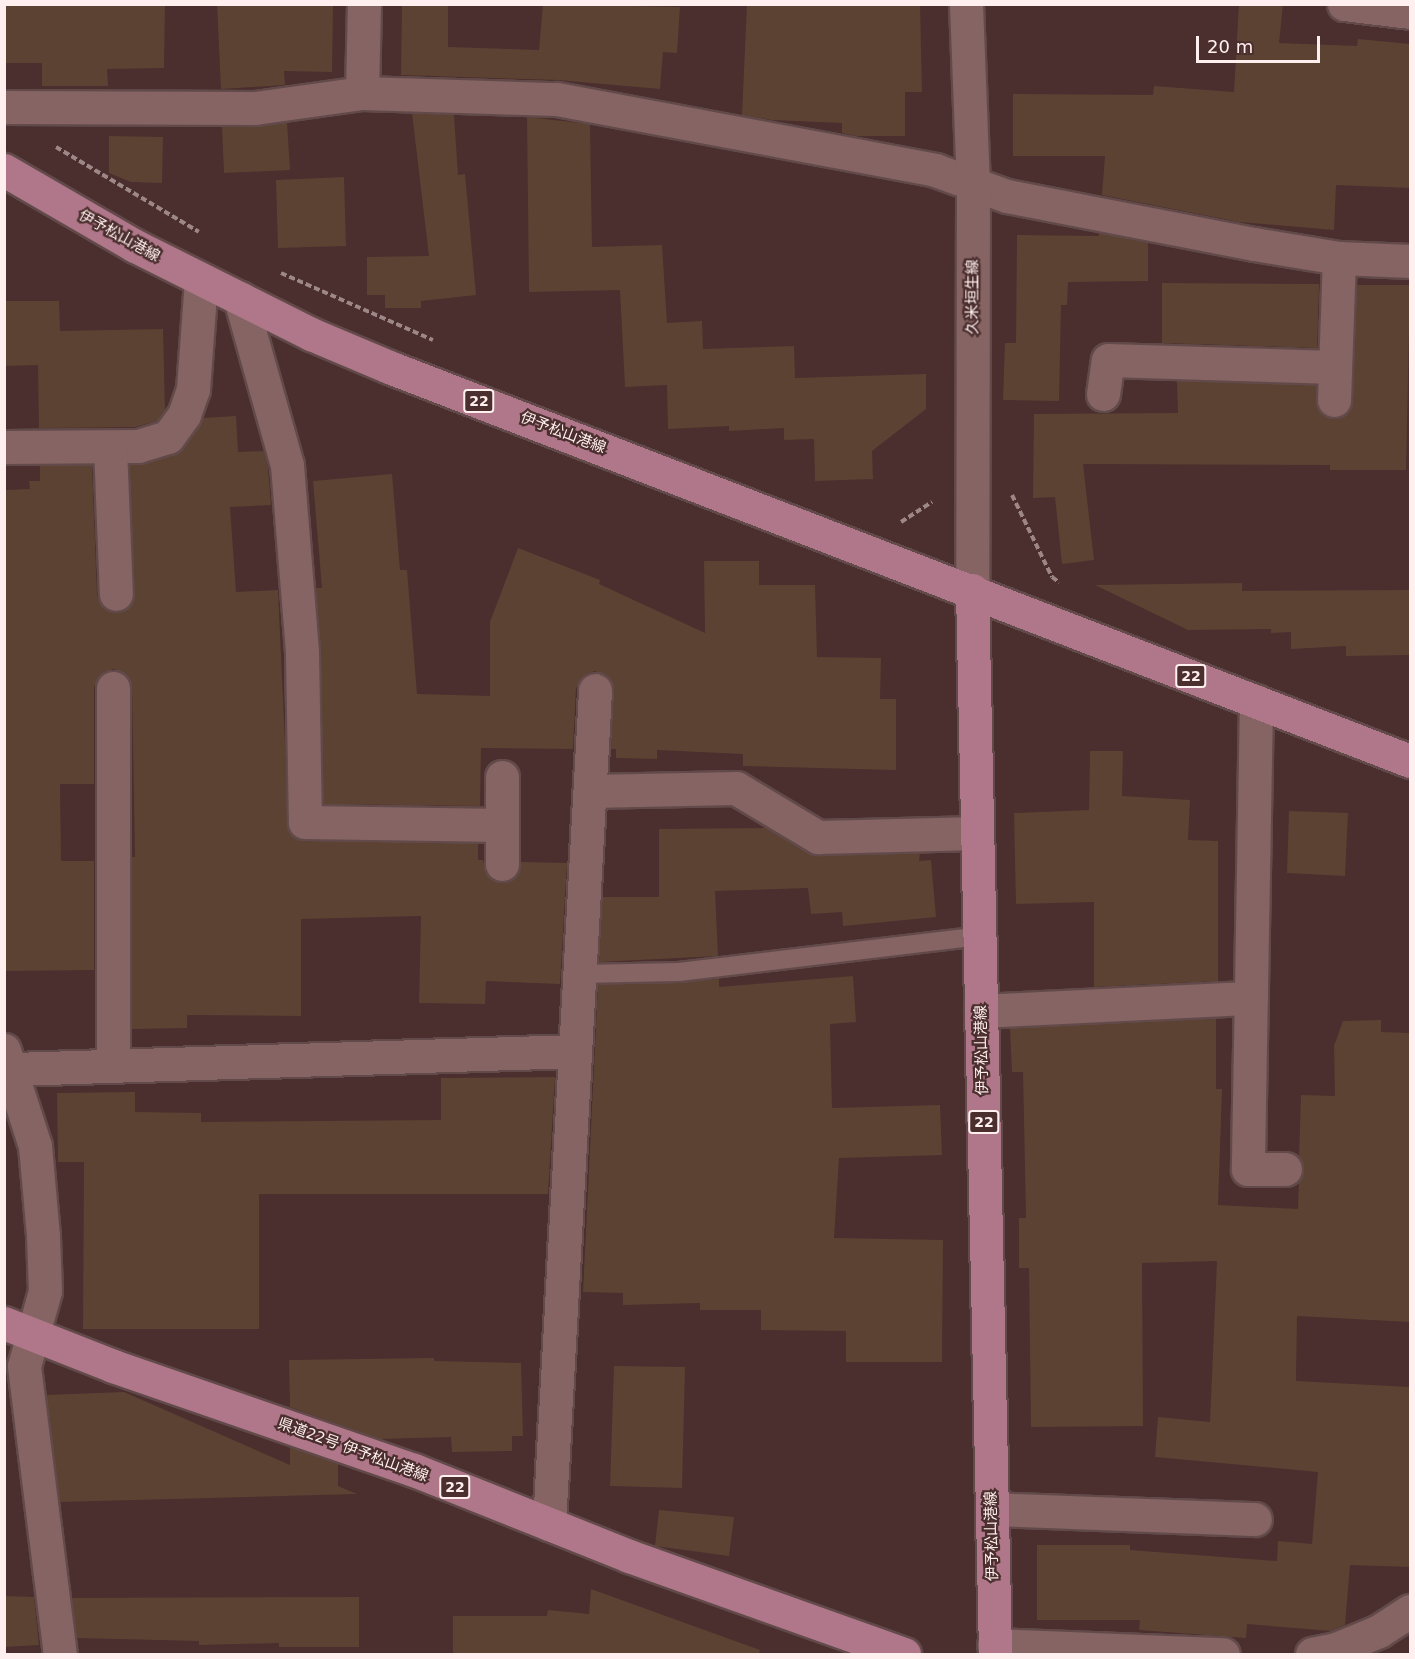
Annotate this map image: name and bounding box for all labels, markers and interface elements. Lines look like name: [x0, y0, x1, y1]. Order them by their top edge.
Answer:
scale bar: [1199, 24, 1324, 62]
text: 20 m: [1207, 36, 1253, 57]
street label: 伊予松山港線: [75, 206, 163, 266]
street label: 久米垣生線: [964, 260, 982, 334]
road number: 22: [462, 390, 496, 412]
street label: 伊予松山港線: [518, 408, 608, 458]
road number: 22: [1174, 665, 1208, 687]
street label: 伊予松山港線: [972, 1005, 992, 1095]
road number: 22: [968, 1111, 1000, 1133]
street label: 県道22号 伊予松山港線: [275, 1414, 431, 1486]
road number: 22: [438, 1476, 472, 1498]
street label: 伊予松山港線: [982, 1491, 1002, 1581]

